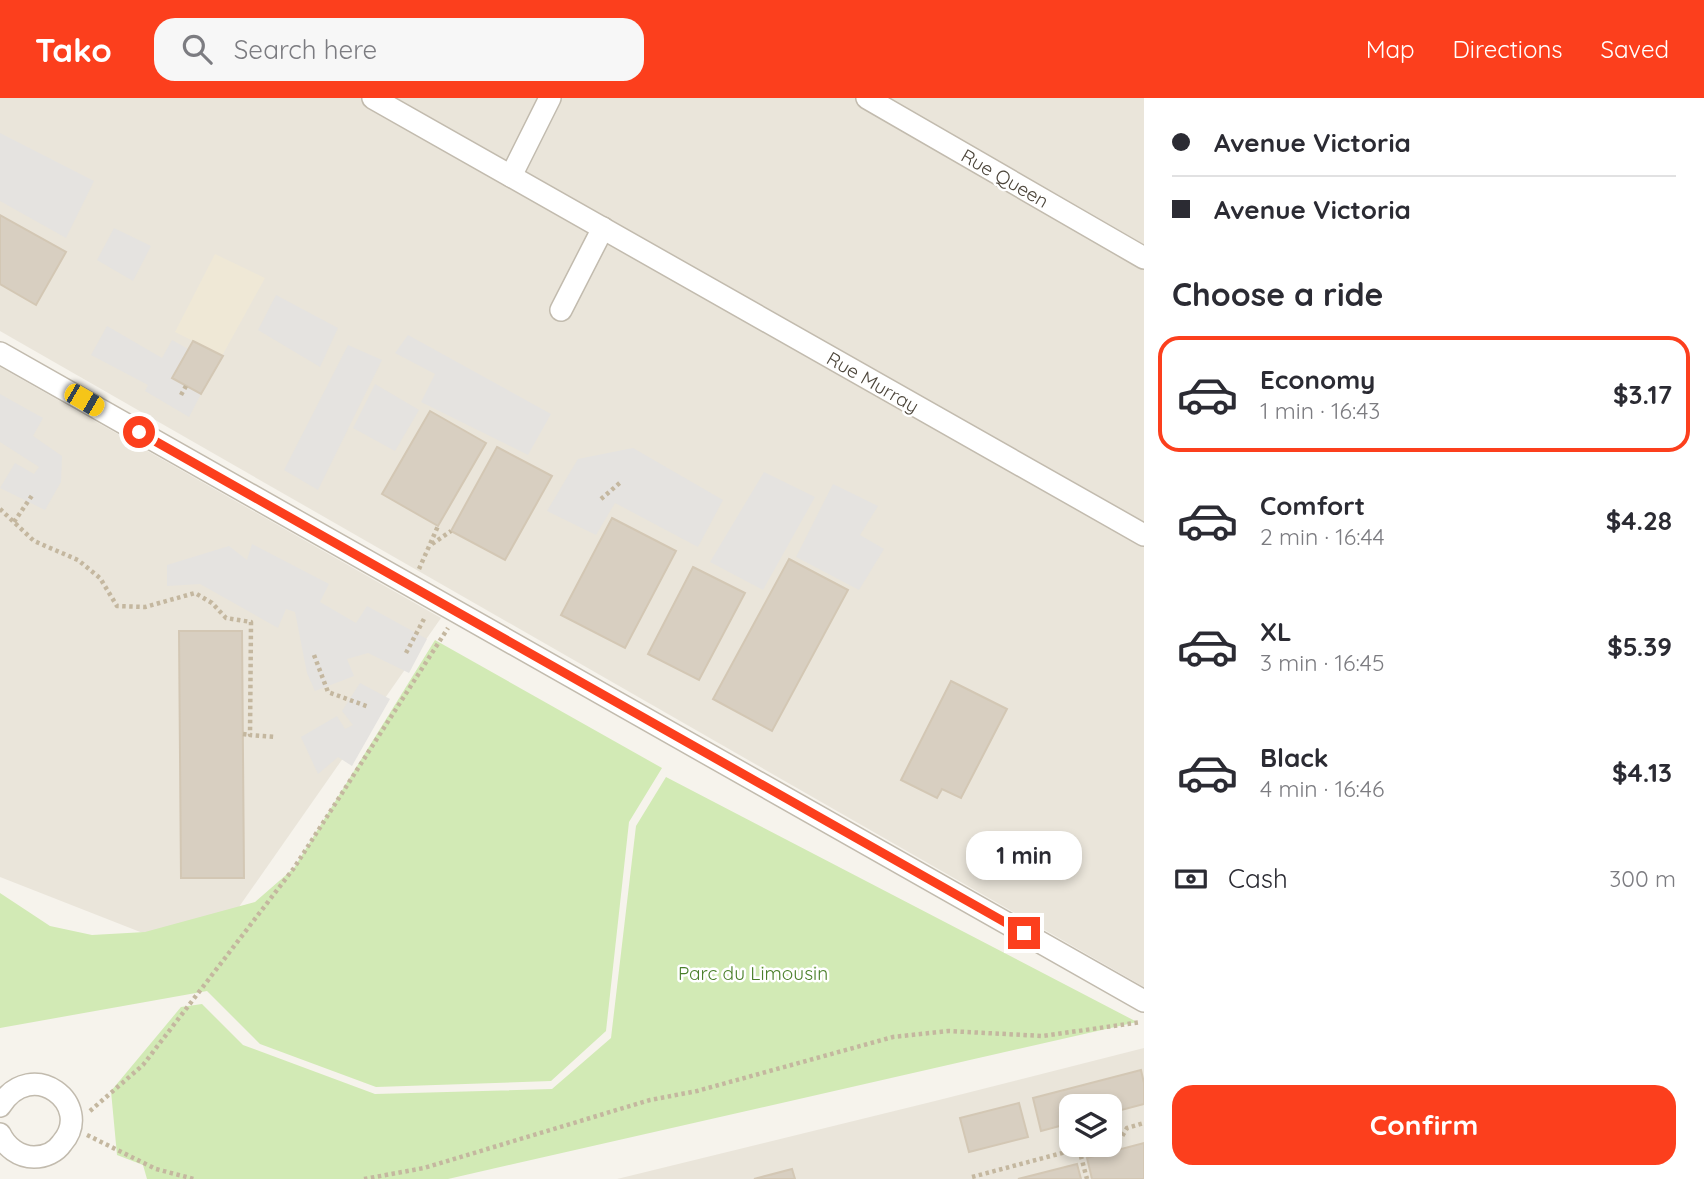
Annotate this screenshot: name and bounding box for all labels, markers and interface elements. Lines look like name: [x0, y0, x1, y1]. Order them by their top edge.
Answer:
search box: [154, 18, 644, 81]
text: Tako: [35, 29, 112, 70]
icon: search: [178, 30, 216, 68]
text: Search here: [234, 33, 377, 66]
text: Map: [1366, 34, 1415, 64]
text: Directions: [1453, 34, 1563, 64]
text: Saved: [1601, 34, 1669, 64]
text: Avenue Victoria: [1214, 126, 1411, 159]
street label: Rue Queen: [957, 143, 1053, 213]
text: Avenue Victoria: [1214, 193, 1411, 226]
text: Choose a ride: [1172, 274, 1384, 314]
street label: Rue Murray: [823, 346, 923, 418]
icon: car: [1176, 363, 1239, 426]
text: Economy: [1260, 363, 1375, 396]
text: $3.17: [1613, 378, 1672, 411]
car: [61, 380, 108, 420]
text: 1 min · 16:43: [1260, 396, 1380, 425]
route start: [123, 416, 155, 448]
icon: car: [1176, 489, 1239, 552]
text: Comfort: [1260, 489, 1365, 522]
text: $4.28: [1606, 504, 1672, 537]
text: 2 min · 16:44: [1260, 522, 1385, 551]
icon: car: [1176, 615, 1239, 678]
text: XL: [1260, 615, 1292, 648]
text: $5.39: [1607, 630, 1672, 663]
text: 3 min · 16:45: [1260, 648, 1385, 677]
icon: car: [1176, 741, 1239, 804]
text: Black: [1260, 741, 1329, 774]
text: $4.13: [1612, 756, 1672, 789]
text: 4 min · 16:46: [1260, 774, 1384, 803]
callout: 1 min: [966, 832, 1082, 880]
text: 1 min: [996, 841, 1052, 870]
icon: cash: [1172, 860, 1210, 898]
text: Cash: [1228, 862, 1288, 895]
text: 300 m: [1609, 864, 1676, 893]
route end: [1008, 917, 1040, 949]
park label: Parc du Limousin: [678, 961, 828, 985]
button: Confirm: [1172, 1085, 1676, 1165]
map controls: [1059, 1094, 1122, 1157]
button: layers: [1059, 1094, 1122, 1157]

